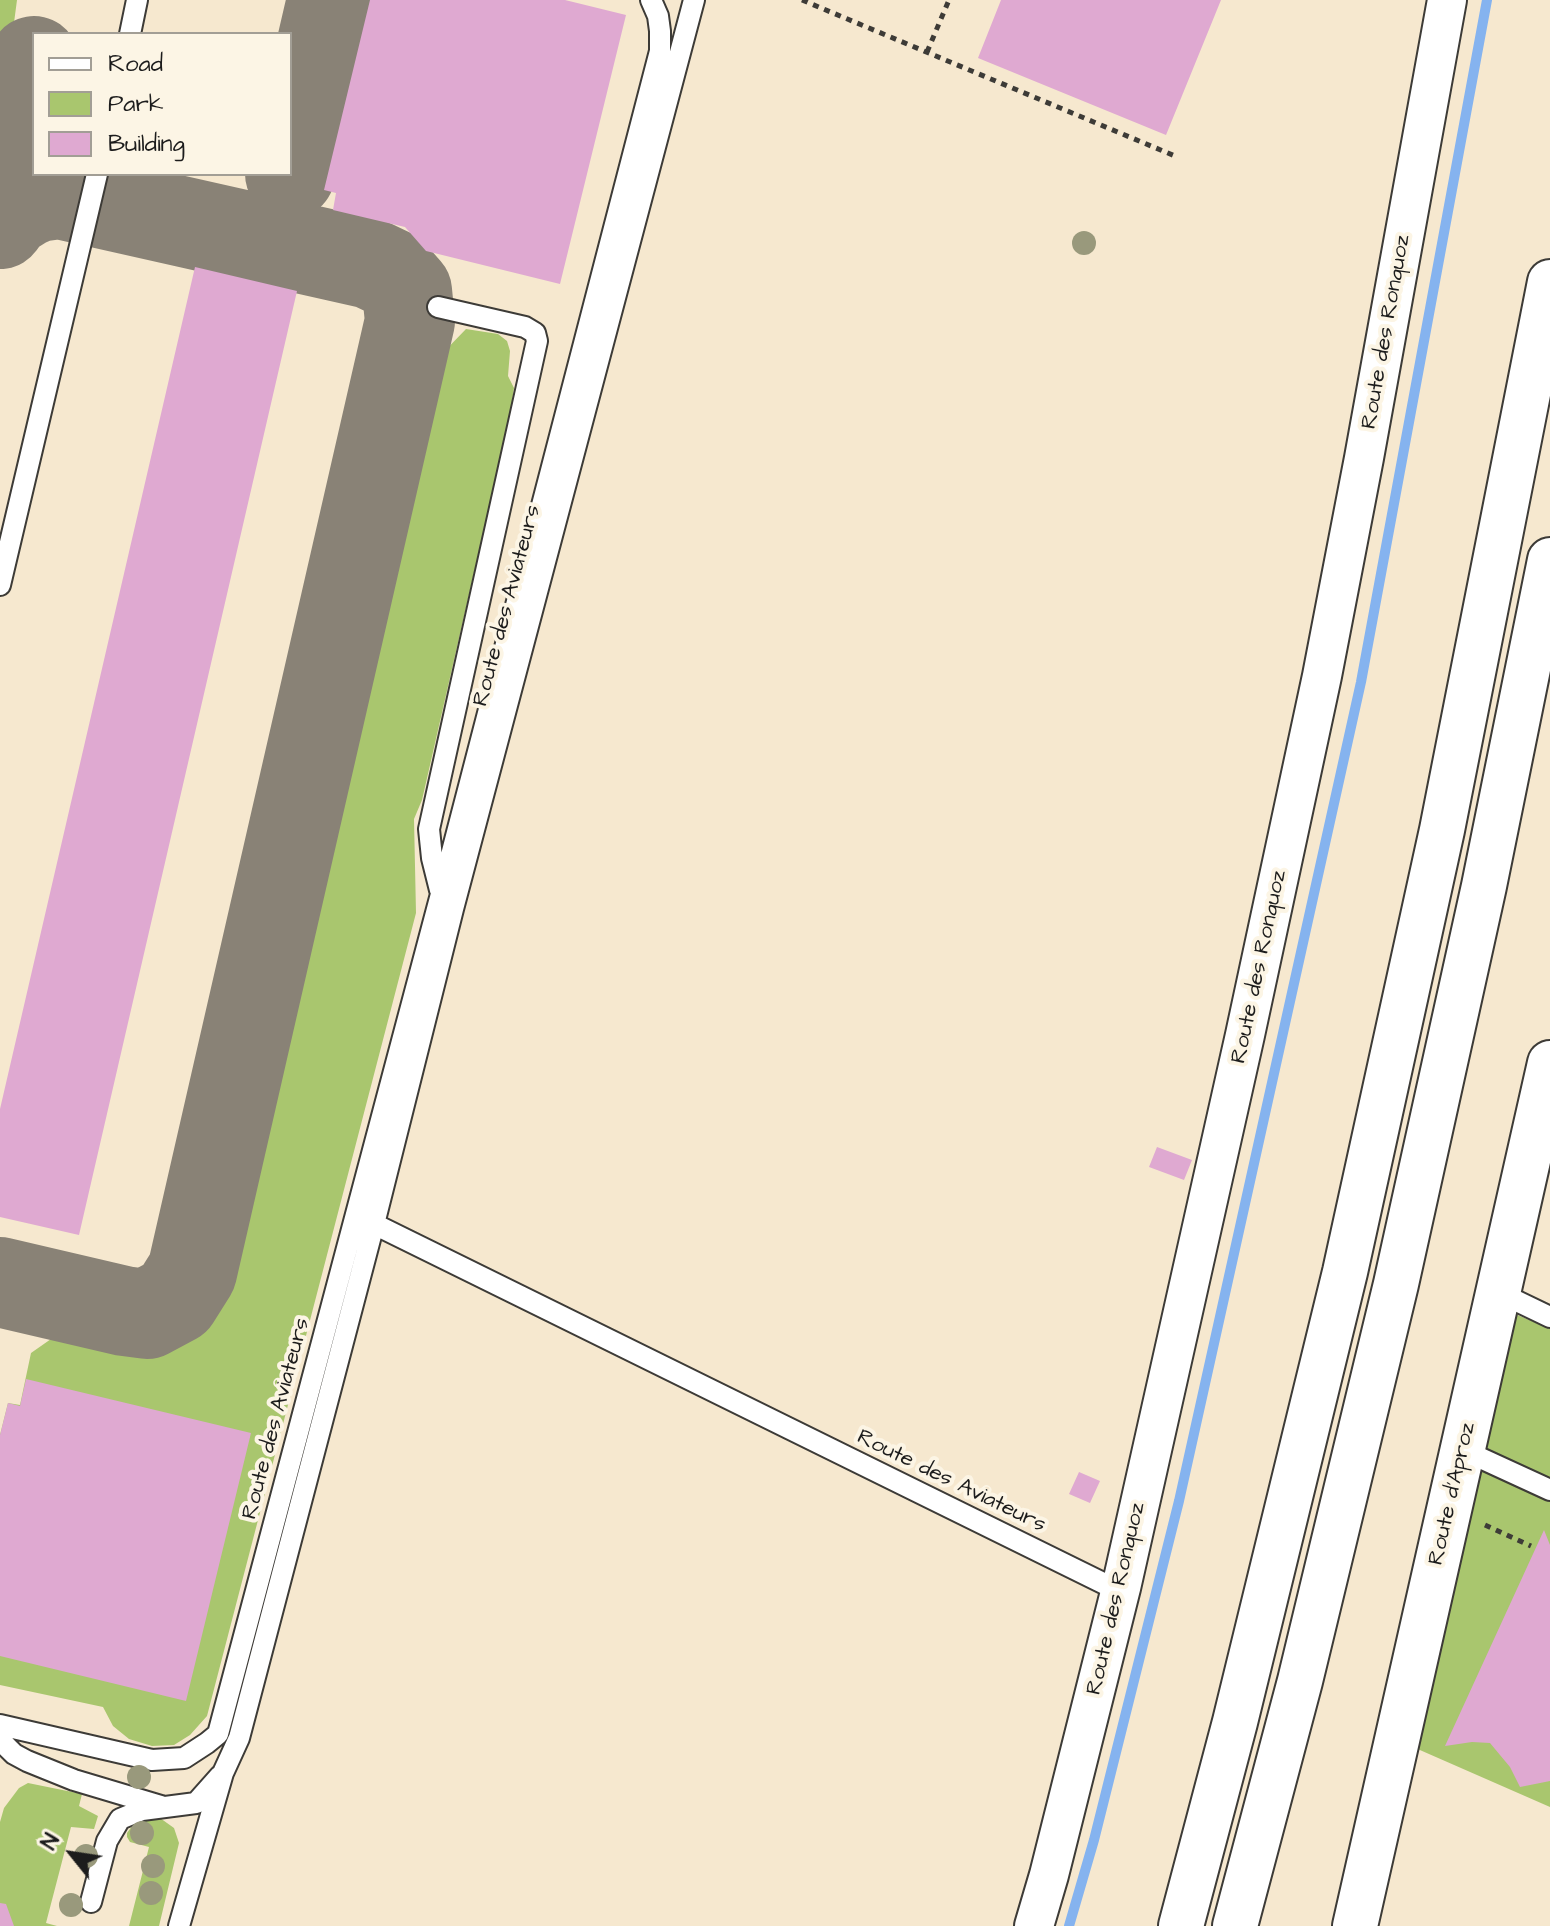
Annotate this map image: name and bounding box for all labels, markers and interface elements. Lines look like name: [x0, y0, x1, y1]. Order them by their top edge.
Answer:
legend: [32, 32, 292, 176]
text: Road: [108, 47, 163, 81]
text: Park: [108, 87, 164, 121]
text: Building: [108, 127, 185, 161]
street label: Route des Ronquoz: [1357, 233, 1417, 431]
street label: Route des Aviateurs: [468, 503, 548, 709]
street label: Route des Ronquoz: [1227, 868, 1293, 1066]
street label: Route des Aviateurs: [237, 1316, 317, 1522]
street label: Route d'Aproz: [1424, 1420, 1482, 1568]
street label: Route des Aviateurs: [852, 1425, 1050, 1539]
street label: Route des Ronquoz: [1082, 1500, 1152, 1698]
north arrow: [32, 1814, 112, 1894]
text: N: [34, 1828, 68, 1855]

